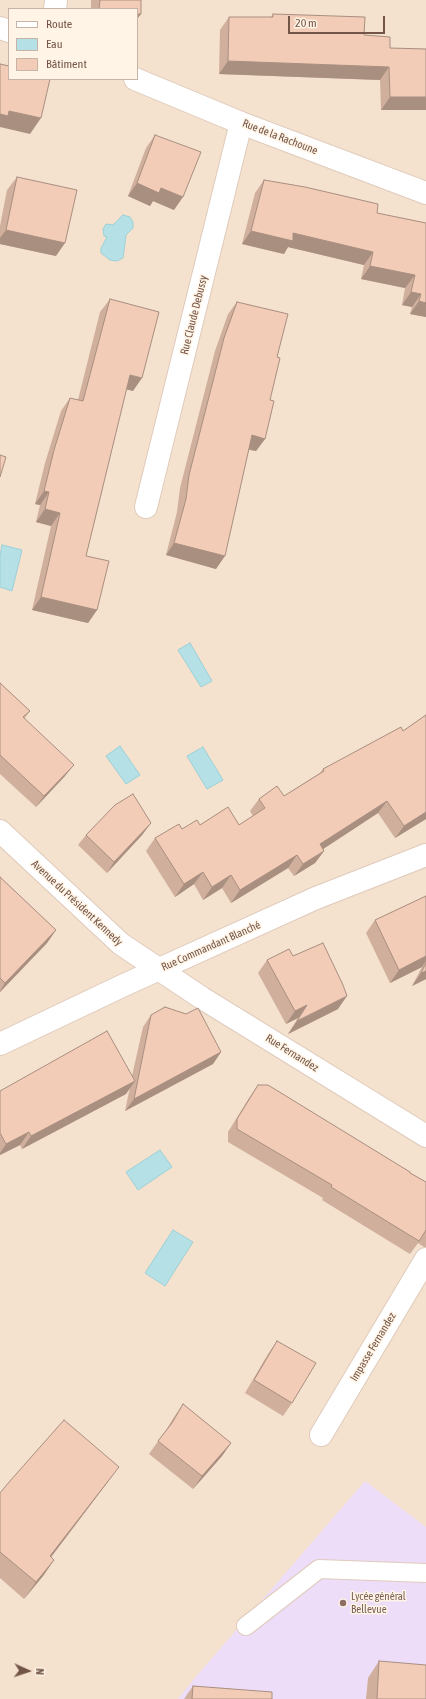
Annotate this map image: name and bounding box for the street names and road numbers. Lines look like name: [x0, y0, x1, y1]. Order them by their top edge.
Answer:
street label: Rue de la Rachoune: [241, 117, 319, 157]
street label: Rue Claude Debussy: [178, 274, 210, 356]
street label: Avenue du Président Kennedy: [29, 857, 125, 949]
street label: Rue Commandant Blanché: [159, 918, 263, 974]
street label: Rue Fernandez: [263, 1032, 321, 1074]
street label: Impasse Fernandez: [347, 1310, 399, 1384]

